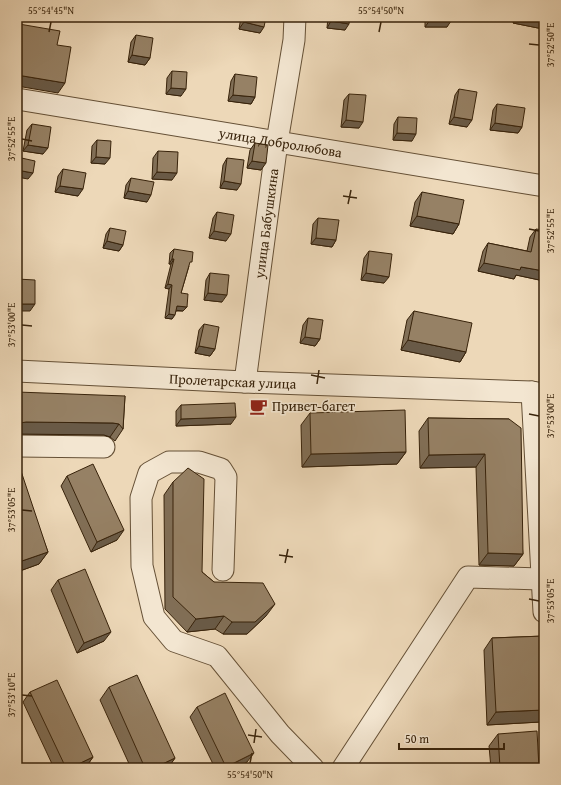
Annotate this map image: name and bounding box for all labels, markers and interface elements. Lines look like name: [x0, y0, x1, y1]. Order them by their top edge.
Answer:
text: 55°54'45"N: [28, 3, 74, 18]
text: 55°54'50"N: [358, 3, 404, 18]
text: 37°52'50"E: [543, 23, 558, 67]
text: 37°52'55"E: [4, 117, 19, 161]
street label: улица Добролюбова: [216, 122, 344, 163]
street label: улица Бабушкина: [249, 167, 283, 281]
text: 37°52'55"E: [543, 209, 558, 253]
text: 37°53'00"E: [4, 303, 19, 347]
street label: Пролетарская улица: [169, 368, 297, 394]
text: 37°53'00"E: [543, 394, 558, 438]
cafe icon: Привет-багет: [249, 396, 269, 416]
place label: Привет-багет: [272, 396, 355, 416]
text: 37°53'05"E: [4, 488, 19, 532]
text: 37°53'05"E: [543, 579, 558, 623]
text: 37°53'10"E: [4, 673, 19, 717]
scale bar: [399, 725, 504, 751]
text: 50 m: [405, 730, 429, 747]
text: 55°54'50"N: [227, 767, 273, 782]

